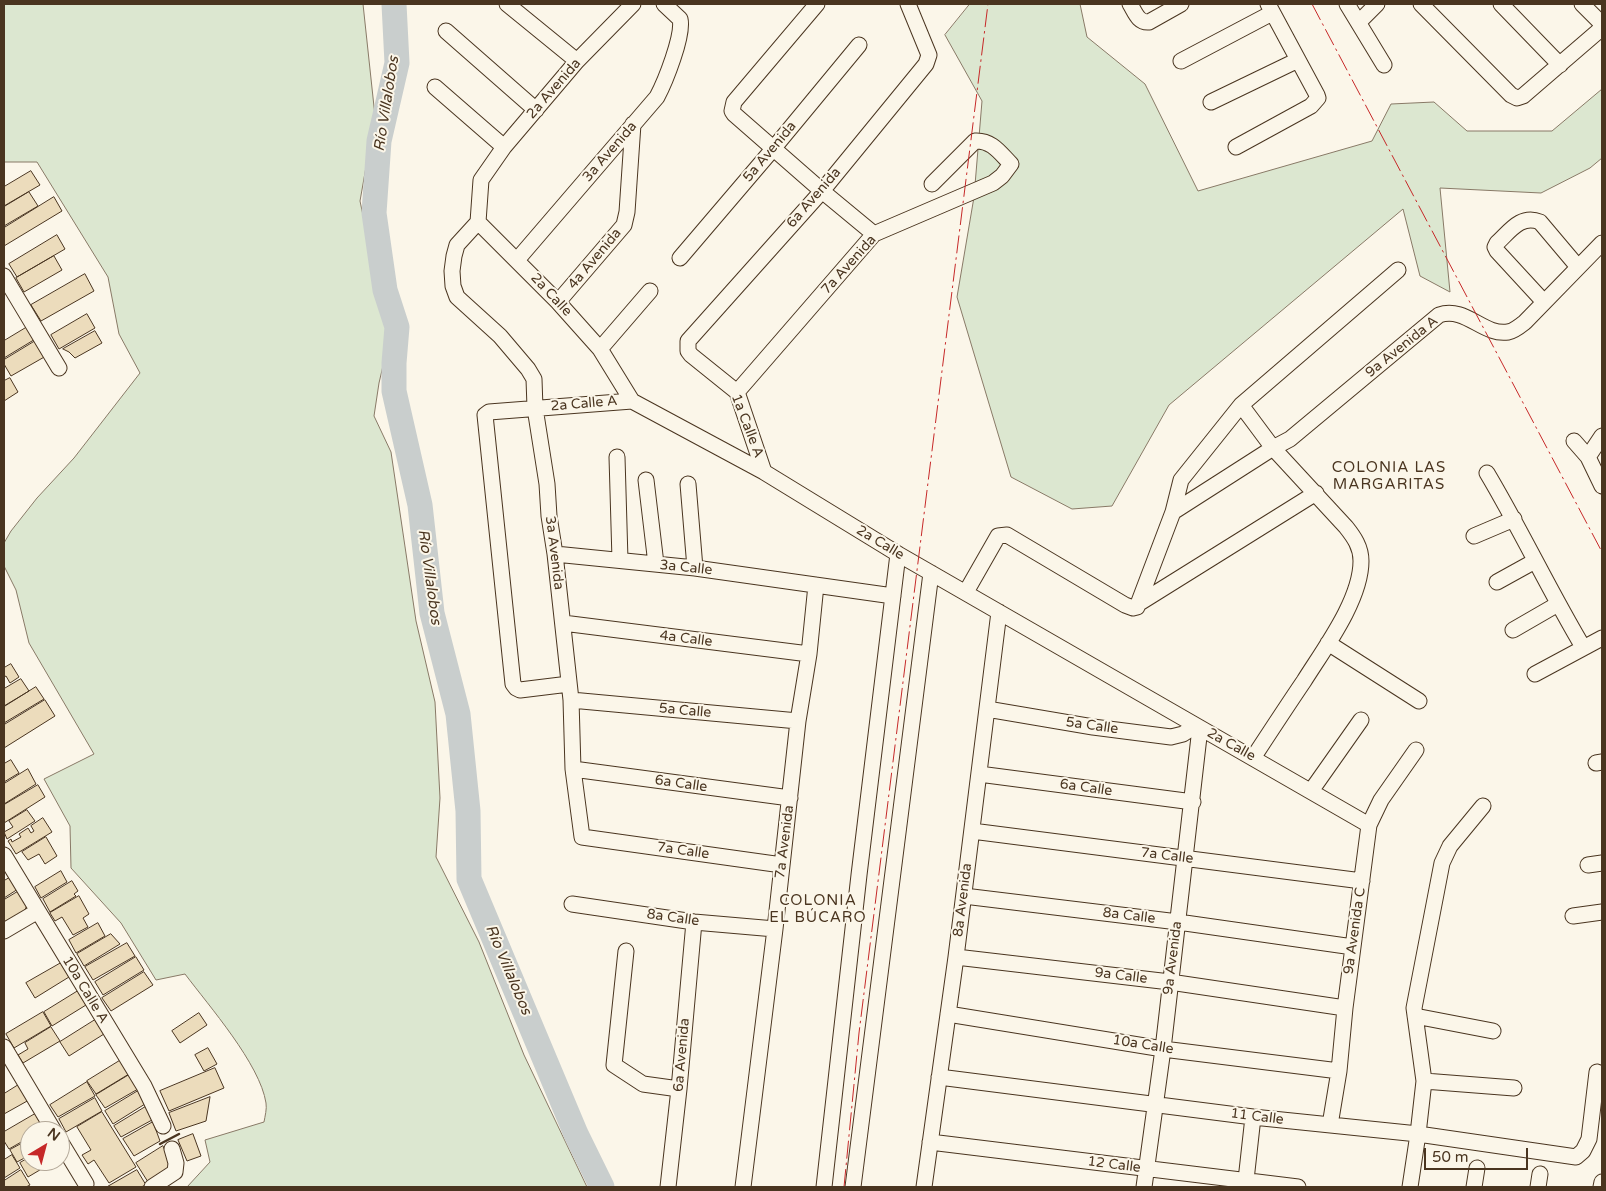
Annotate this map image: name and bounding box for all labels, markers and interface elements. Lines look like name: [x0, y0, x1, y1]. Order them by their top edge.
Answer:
water label: Río Villalobos: [371, 55, 403, 153]
street label: 2a Avenida: [523, 55, 585, 123]
street label: 3a Avenida: [579, 118, 641, 186]
street label: 5a Avenida: [740, 118, 800, 186]
street label: 6a Avenida: [783, 164, 845, 232]
street label: 4a Avenida: [565, 225, 625, 293]
street label: 7a Avenida: [818, 232, 880, 298]
street label: 2a Calle: [527, 270, 575, 320]
street label: 9a Avenida A: [1362, 313, 1442, 381]
street label: 1a Calle A: [727, 392, 767, 460]
street label: 2a Calle A: [550, 393, 618, 415]
district label: COLONIA LAS MARGARITAS: [1330, 459, 1448, 494]
street label: 3a Avenida: [541, 515, 567, 591]
street label: 2a Calle: [853, 522, 907, 564]
water label: Río Villalobos: [413, 528, 445, 626]
street label: 3a Calle: [659, 557, 713, 579]
street label: 4a Calle: [659, 627, 713, 651]
street label: 5a Calle: [658, 700, 712, 722]
street label: 5a Calle: [1065, 714, 1119, 738]
street label: 2a Calle: [1204, 725, 1258, 765]
street label: 6a Calle: [654, 772, 708, 796]
street label: 6a Calle: [1059, 776, 1113, 800]
street label: 7a Avenida: [772, 804, 798, 880]
street label: 7a Calle: [656, 839, 710, 863]
street label: 7a Calle: [1140, 844, 1194, 868]
street label: 8a Avenida: [950, 862, 976, 938]
street label: 9a Avenida C: [1341, 886, 1369, 976]
district label: COLONIA EL BÚCARO: [768, 892, 868, 927]
street label: 8a Calle: [1102, 904, 1156, 928]
street label: 8a Calle: [646, 906, 700, 930]
street label: 9a Avenida: [1160, 920, 1186, 996]
water label: Río Villalobos: [481, 922, 535, 1018]
street label: 10a Calle A: [58, 953, 112, 1027]
street label: 9a Calle: [1094, 964, 1148, 988]
street label: 6a Avenida: [670, 1017, 694, 1093]
street label: 10a Calle: [1111, 1032, 1175, 1058]
street label: 11 Calle: [1229, 1105, 1285, 1129]
north arrow: [20, 1121, 70, 1171]
text: N: [44, 1124, 63, 1145]
scale bar: [1426, 1138, 1530, 1170]
text: 50 m: [1432, 1148, 1469, 1166]
street label: 12 Calle: [1086, 1153, 1142, 1177]

